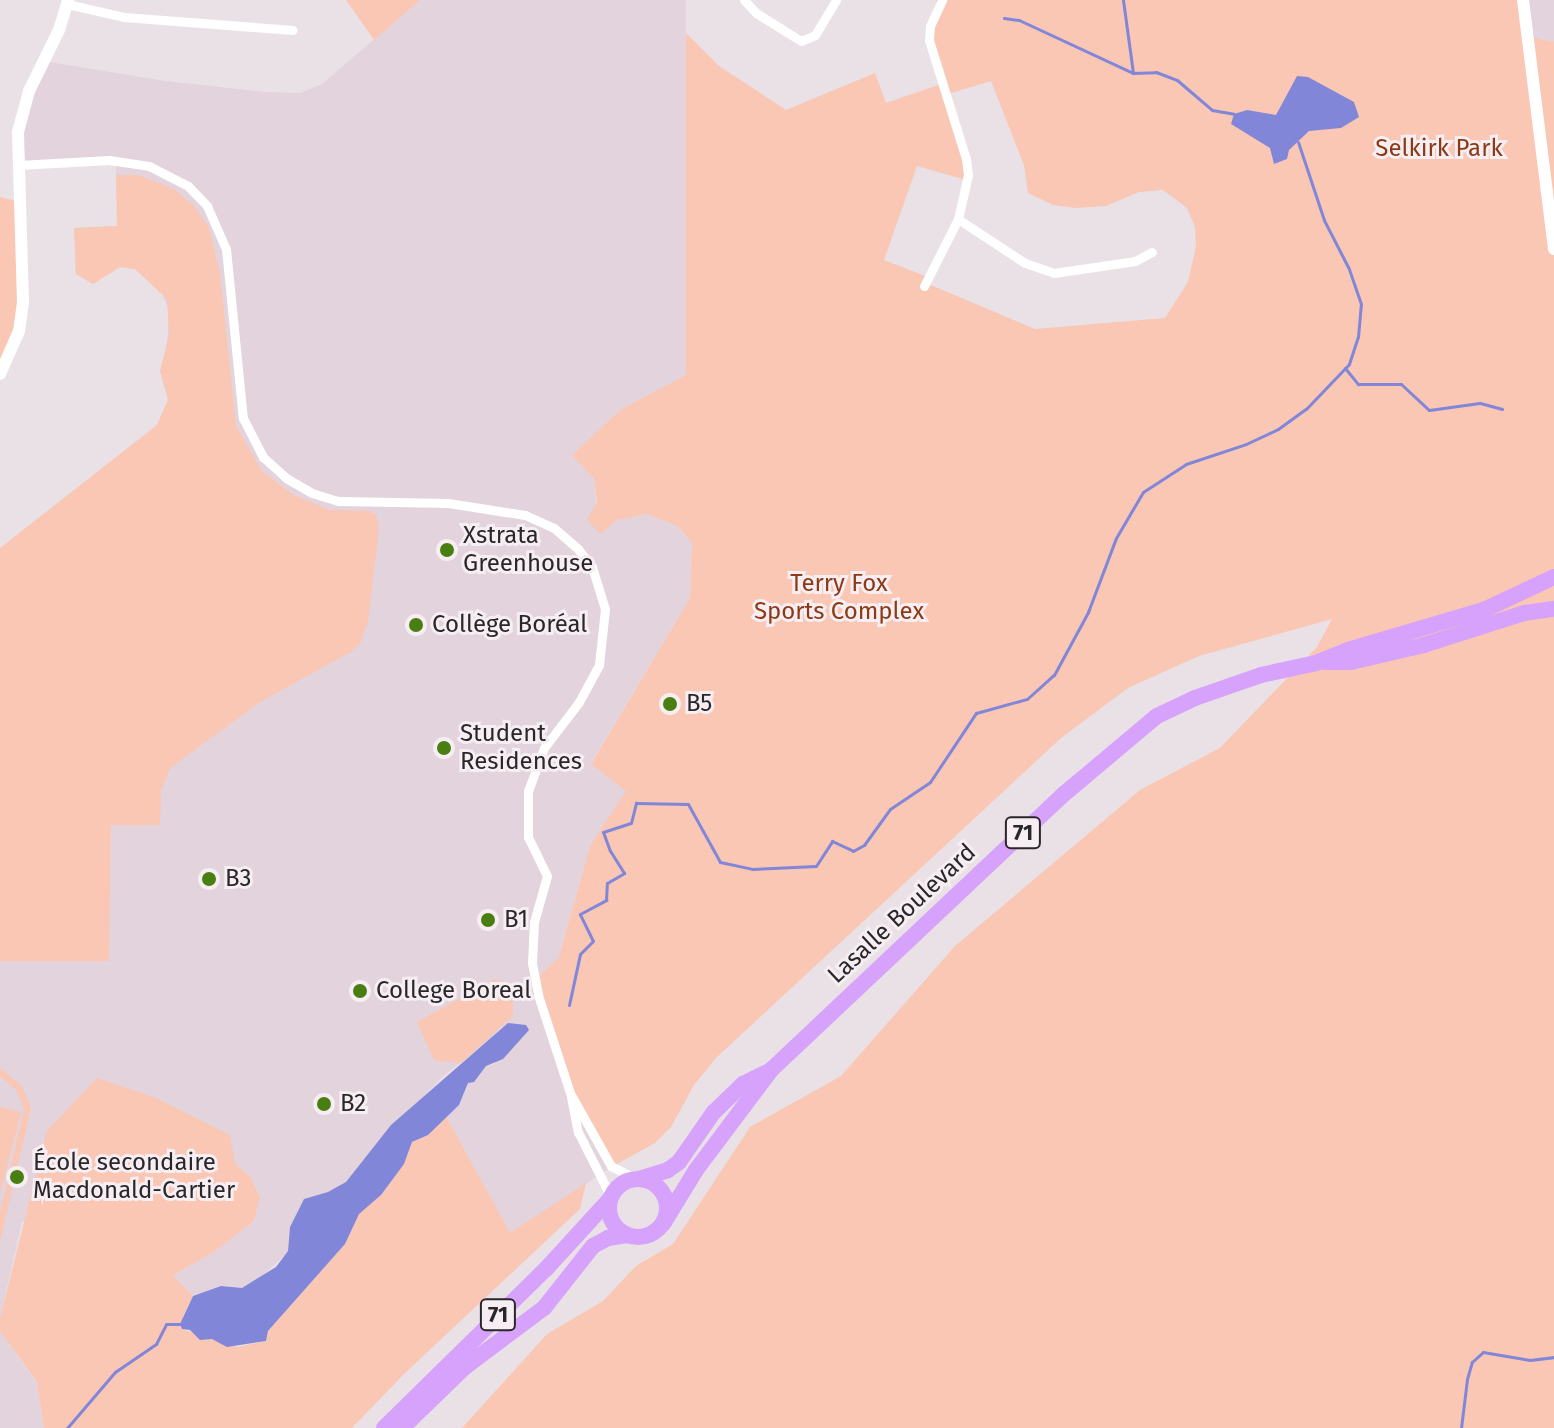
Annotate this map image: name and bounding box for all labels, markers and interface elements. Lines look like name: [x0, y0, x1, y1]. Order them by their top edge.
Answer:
park label: Selkirk Park: [1375, 135, 1503, 163]
place label: Xstrata Greenhouse: [463, 522, 593, 578]
marker: Xstrata Greenhouse: [438, 541, 456, 559]
park label: Terry Fox Sports Complex: [754, 570, 924, 626]
place label: Collège Boréal: [432, 611, 587, 639]
marker: Collège Boréal: [407, 616, 425, 634]
place label: B5: [686, 690, 712, 718]
marker: B5: [661, 695, 679, 713]
place label: Student Residences: [460, 720, 582, 776]
marker: Student Residences: [435, 739, 453, 757]
road number: 71: [1003, 815, 1043, 851]
street label: Lasalle Boulevard: [822, 838, 982, 990]
place label: B3: [225, 865, 252, 893]
marker: B3: [200, 870, 218, 888]
place label: B1: [504, 906, 528, 934]
marker: B1: [479, 911, 497, 929]
place label: College Boreal: [376, 977, 531, 1005]
marker: College Boreal: [351, 982, 369, 1000]
place label: B2: [340, 1090, 366, 1118]
marker: B2: [315, 1095, 333, 1113]
place label: École secondaire Macdonald-Cartier: [33, 1149, 235, 1205]
marker: École secondaire Macdonald-Cartier: [8, 1168, 26, 1186]
road number: 71: [478, 1297, 518, 1333]

